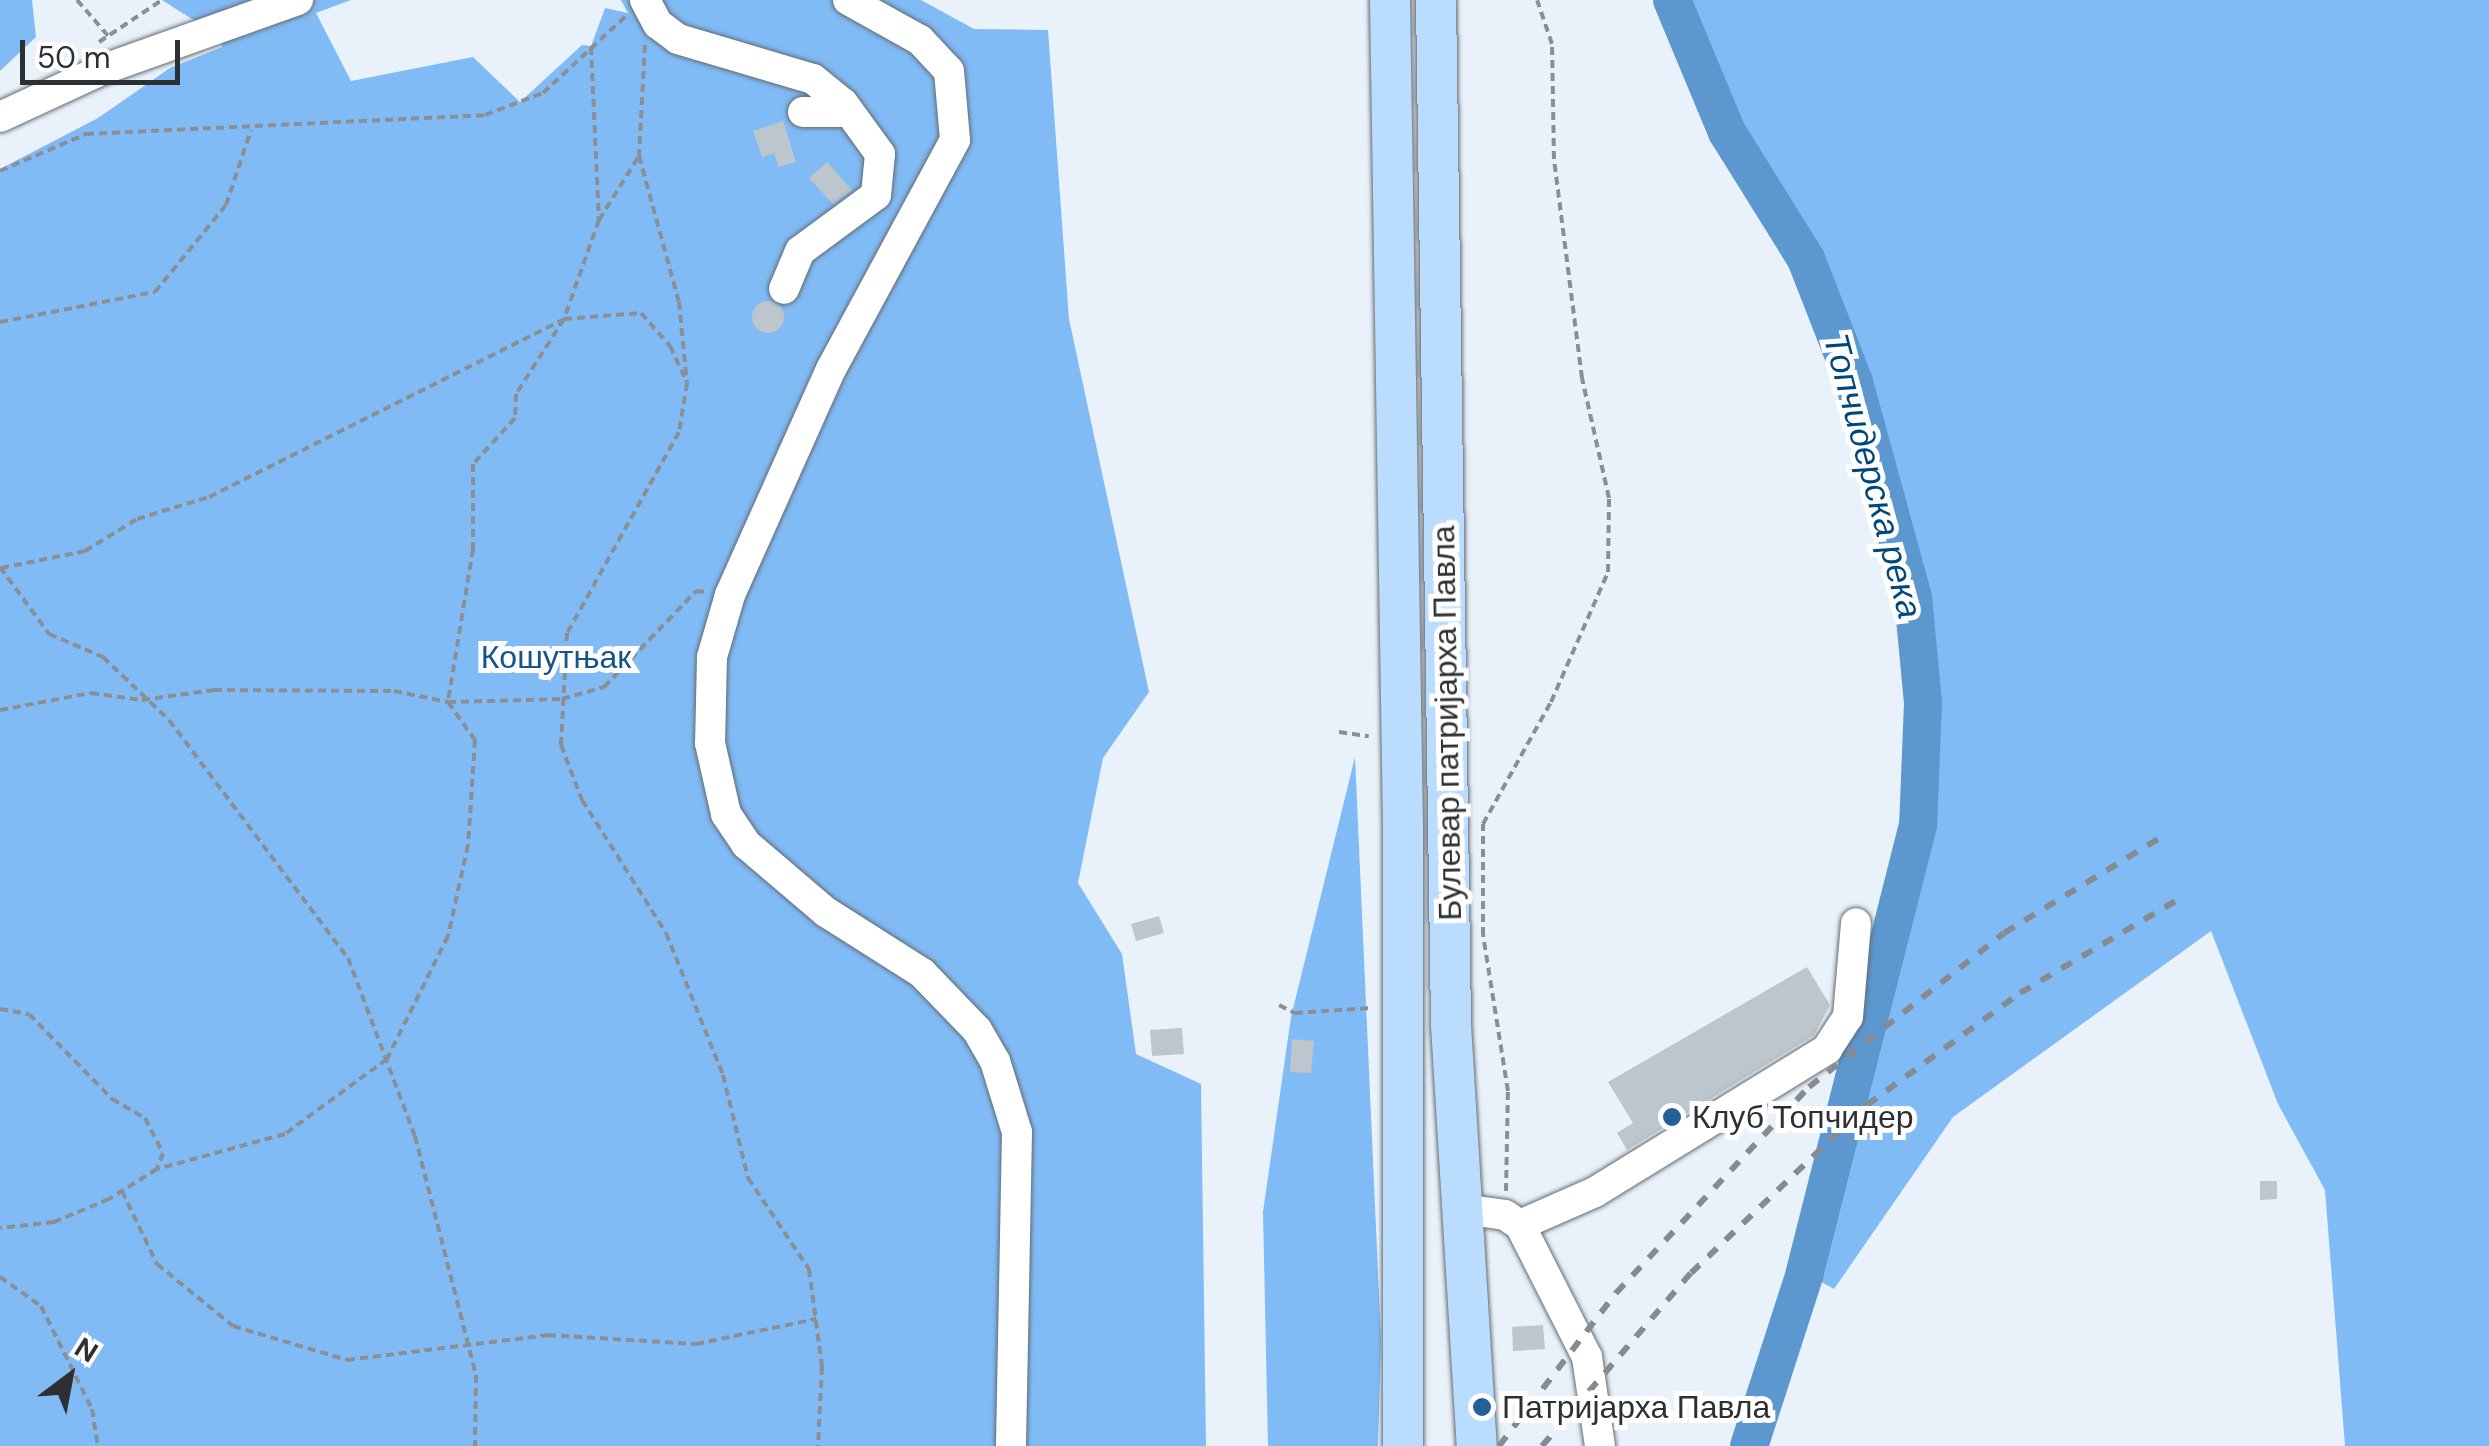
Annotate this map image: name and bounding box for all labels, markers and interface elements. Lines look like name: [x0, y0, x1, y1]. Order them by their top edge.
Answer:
scale bar: [25, 20, 185, 82]
text: 50 m: [37, 38, 111, 77]
water label: Топчидерска река: [1815, 329, 1931, 623]
street label: Булевар патријарха Павла: [1424, 525, 1470, 921]
park label: Кошутњак: [481, 638, 631, 676]
place label: Клуб Топчидер: [1692, 1098, 1913, 1136]
marker: Клуб Топчидер: [1661, 1106, 1683, 1128]
north arrow: [20, 1326, 120, 1426]
text: N: [68, 1329, 105, 1371]
place label: Патријарха Павла: [1502, 1388, 1770, 1426]
marker: Патријарха Павла: [1471, 1396, 1493, 1418]

